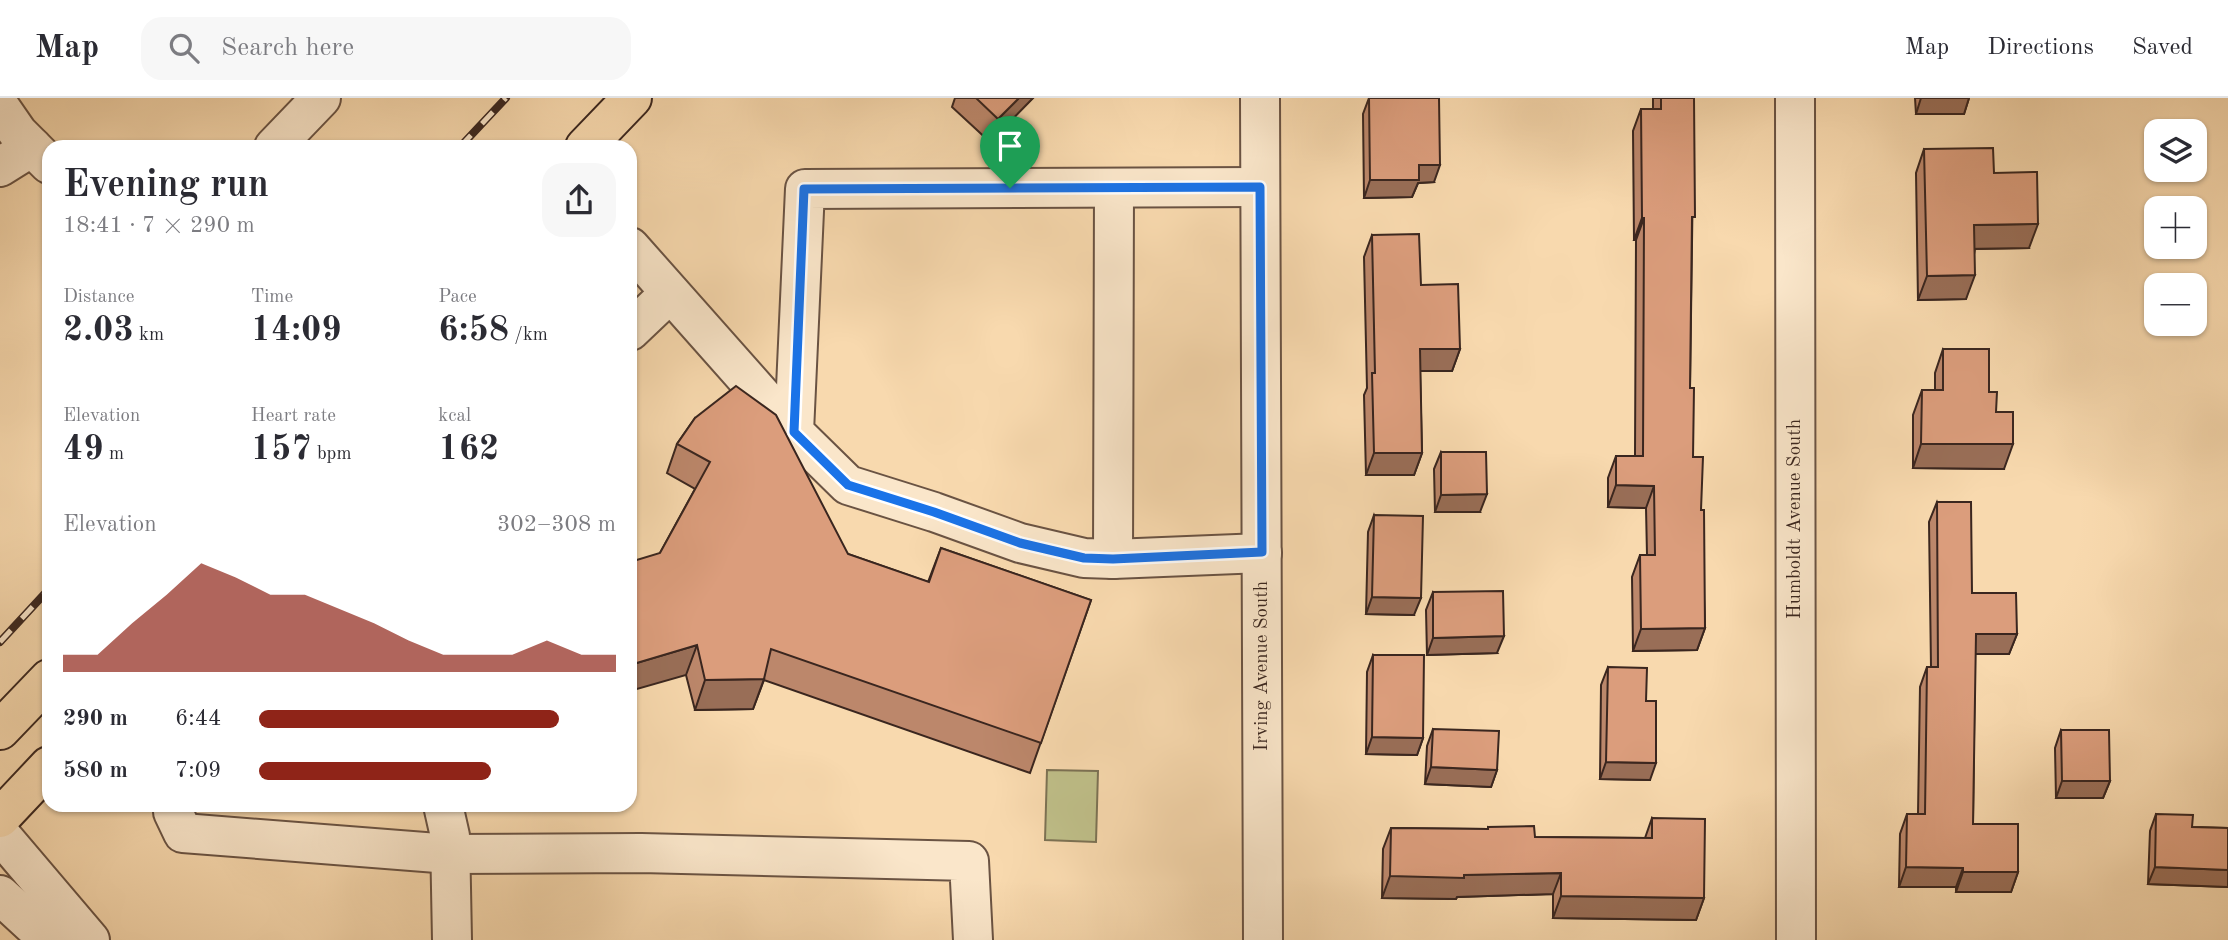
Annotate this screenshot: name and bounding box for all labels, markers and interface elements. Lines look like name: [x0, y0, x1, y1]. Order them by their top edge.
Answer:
search box: [141, 17, 631, 80]
icon: search: [165, 29, 203, 67]
text: Map: [35, 32, 99, 65]
text: Search here: [221, 35, 354, 61]
text: Map: [1905, 36, 1949, 60]
text: Directions: [1987, 36, 2094, 60]
text: Saved: [2132, 36, 2193, 60]
pin: [980, 116, 1040, 188]
map controls: [2144, 119, 2207, 336]
button: layers: [2144, 119, 2207, 182]
icon: arrive: [991, 127, 1029, 165]
button: share: [542, 163, 616, 237]
text: Evening run: [63, 167, 269, 205]
button: +: [2144, 196, 2207, 259]
text: 18:41 · 7 × 290 m: [63, 214, 255, 237]
button: −: [2144, 273, 2207, 336]
text: Distance: [63, 288, 135, 307]
text: Time: [251, 288, 293, 307]
text: Pace: [438, 288, 477, 307]
text: 2.03: [63, 313, 134, 348]
text: 14:09: [251, 313, 342, 348]
text: 6:58: [438, 313, 509, 348]
text: km: [134, 326, 164, 345]
text: /km: [509, 326, 548, 345]
text: Elevation: [63, 407, 140, 426]
text: Heart rate: [251, 407, 336, 426]
text: kcal: [438, 407, 471, 426]
street label: Humboldt Avenue South: [1786, 419, 1805, 619]
text: 49: [63, 432, 104, 467]
text: 157: [251, 432, 312, 467]
text: 162: [438, 432, 499, 467]
text: m: [104, 445, 124, 464]
text: bpm: [312, 445, 352, 464]
text: Elevation: [63, 513, 157, 536]
text: 302–308 m: [497, 513, 616, 536]
street label: Irving Avenue South: [1253, 581, 1272, 751]
text: 290 m: [63, 707, 128, 730]
text: 6:44: [175, 707, 221, 730]
text: 580 m: [63, 759, 128, 782]
text: 7:09: [175, 759, 221, 782]

